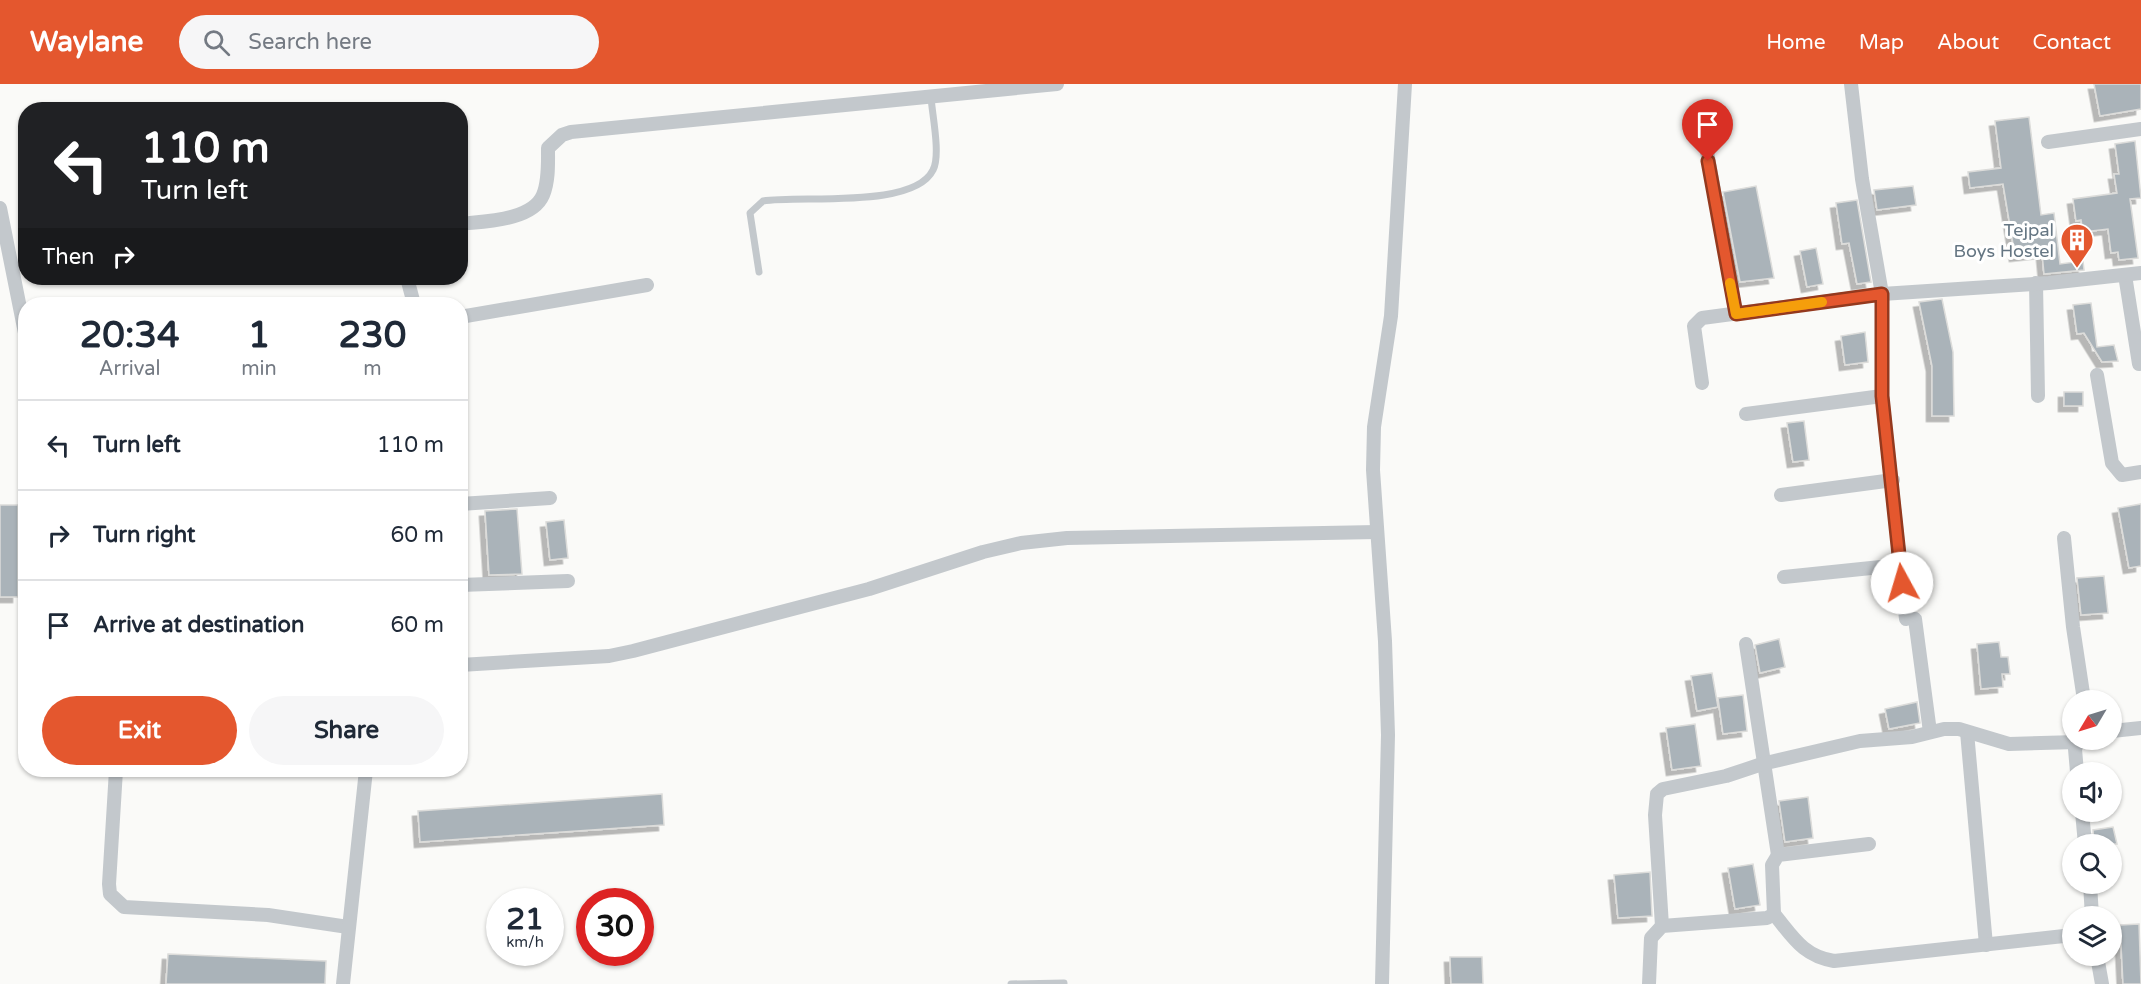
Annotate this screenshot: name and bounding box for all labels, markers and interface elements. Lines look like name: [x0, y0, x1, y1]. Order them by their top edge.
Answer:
search box: [179, 15, 599, 69]
text: Waylane: [30, 25, 143, 59]
icon: search: [200, 26, 233, 59]
text: Search here: [248, 29, 372, 55]
text: Home: [1766, 30, 1826, 55]
text: Map: [1859, 30, 1904, 55]
text: About: [1937, 30, 1999, 55]
text: Contact: [2032, 30, 2111, 55]
pin: [1682, 99, 1733, 161]
icon: arrive: [1691, 108, 1724, 141]
text: 110 m: [141, 123, 270, 174]
icon: left: [42, 126, 120, 204]
text: Turn left: [141, 174, 248, 207]
place label: Tejpal Boys Hostel: [1954, 219, 2054, 262]
building icon: Tejpal Boys Hostel: [2059, 222, 2095, 269]
icon: right: [107, 240, 140, 273]
text: Then: [42, 244, 95, 270]
text: 20:34: [80, 314, 180, 357]
text: 1: [248, 314, 270, 357]
text: 230: [338, 314, 406, 357]
text: Arrival: [99, 357, 161, 381]
text: min: [241, 357, 277, 381]
text: m: [363, 357, 382, 381]
icon: left: [42, 429, 75, 462]
text: Turn left: [93, 432, 181, 458]
text: 110 m: [377, 432, 444, 458]
icon: right: [42, 519, 75, 552]
text: Turn right: [93, 522, 195, 548]
text: 60 m: [390, 522, 444, 548]
position arrow: [1870, 551, 1934, 615]
icon: arrive: [42, 609, 75, 642]
text: Arrive at destination: [93, 612, 304, 638]
text: 60 m: [390, 612, 444, 638]
north arrow: [2062, 690, 2122, 750]
map controls: [2062, 690, 2122, 966]
button: Exit: [42, 696, 237, 765]
button: Share: [249, 696, 444, 765]
button: sound: [2062, 762, 2122, 822]
button: search: [2062, 834, 2122, 894]
speed limit sign: 30: [576, 888, 654, 966]
text: 21: [506, 901, 544, 938]
button: layers: [2062, 906, 2122, 966]
text: km/h: [506, 933, 544, 951]

